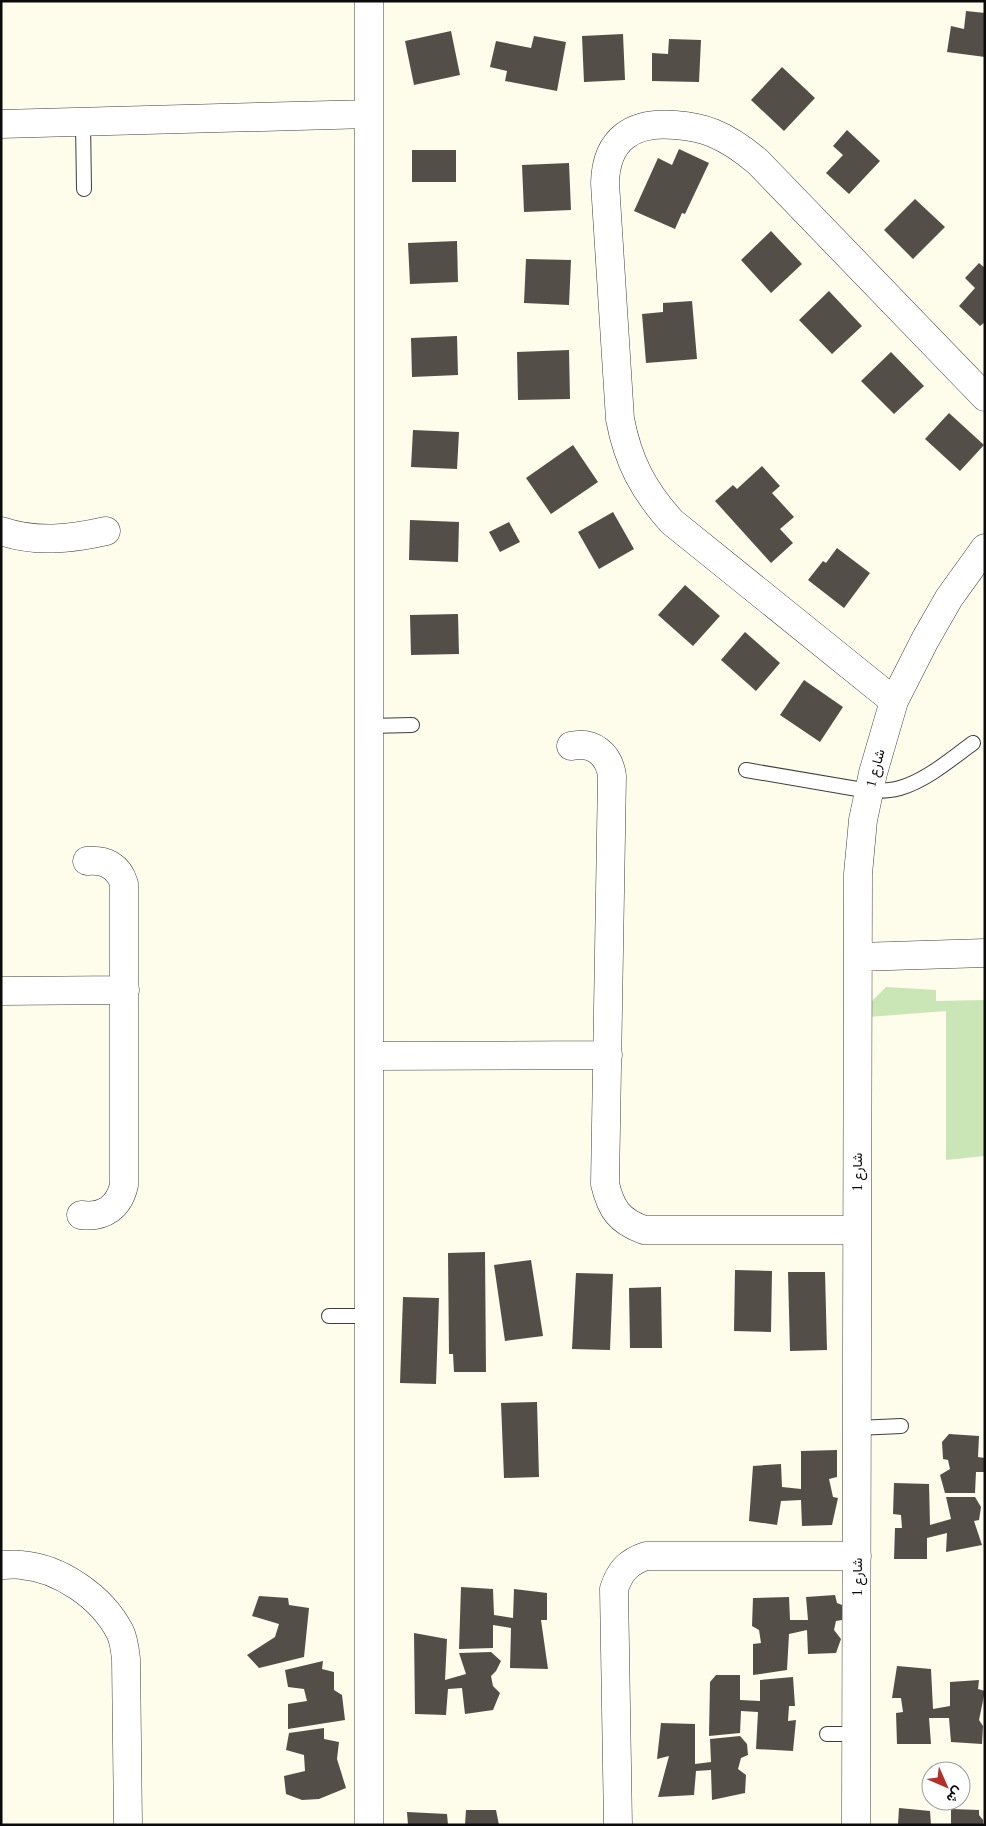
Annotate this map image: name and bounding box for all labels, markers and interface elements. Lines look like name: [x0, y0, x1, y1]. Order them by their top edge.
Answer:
street label: شارع 1: [863, 748, 891, 790]
street label: شارع 1: [850, 1153, 868, 1191]
street label: شارع 1: [850, 1558, 868, 1596]
north arrow: [921, 1761, 971, 1811]
text: ش: [943, 1783, 966, 1806]

